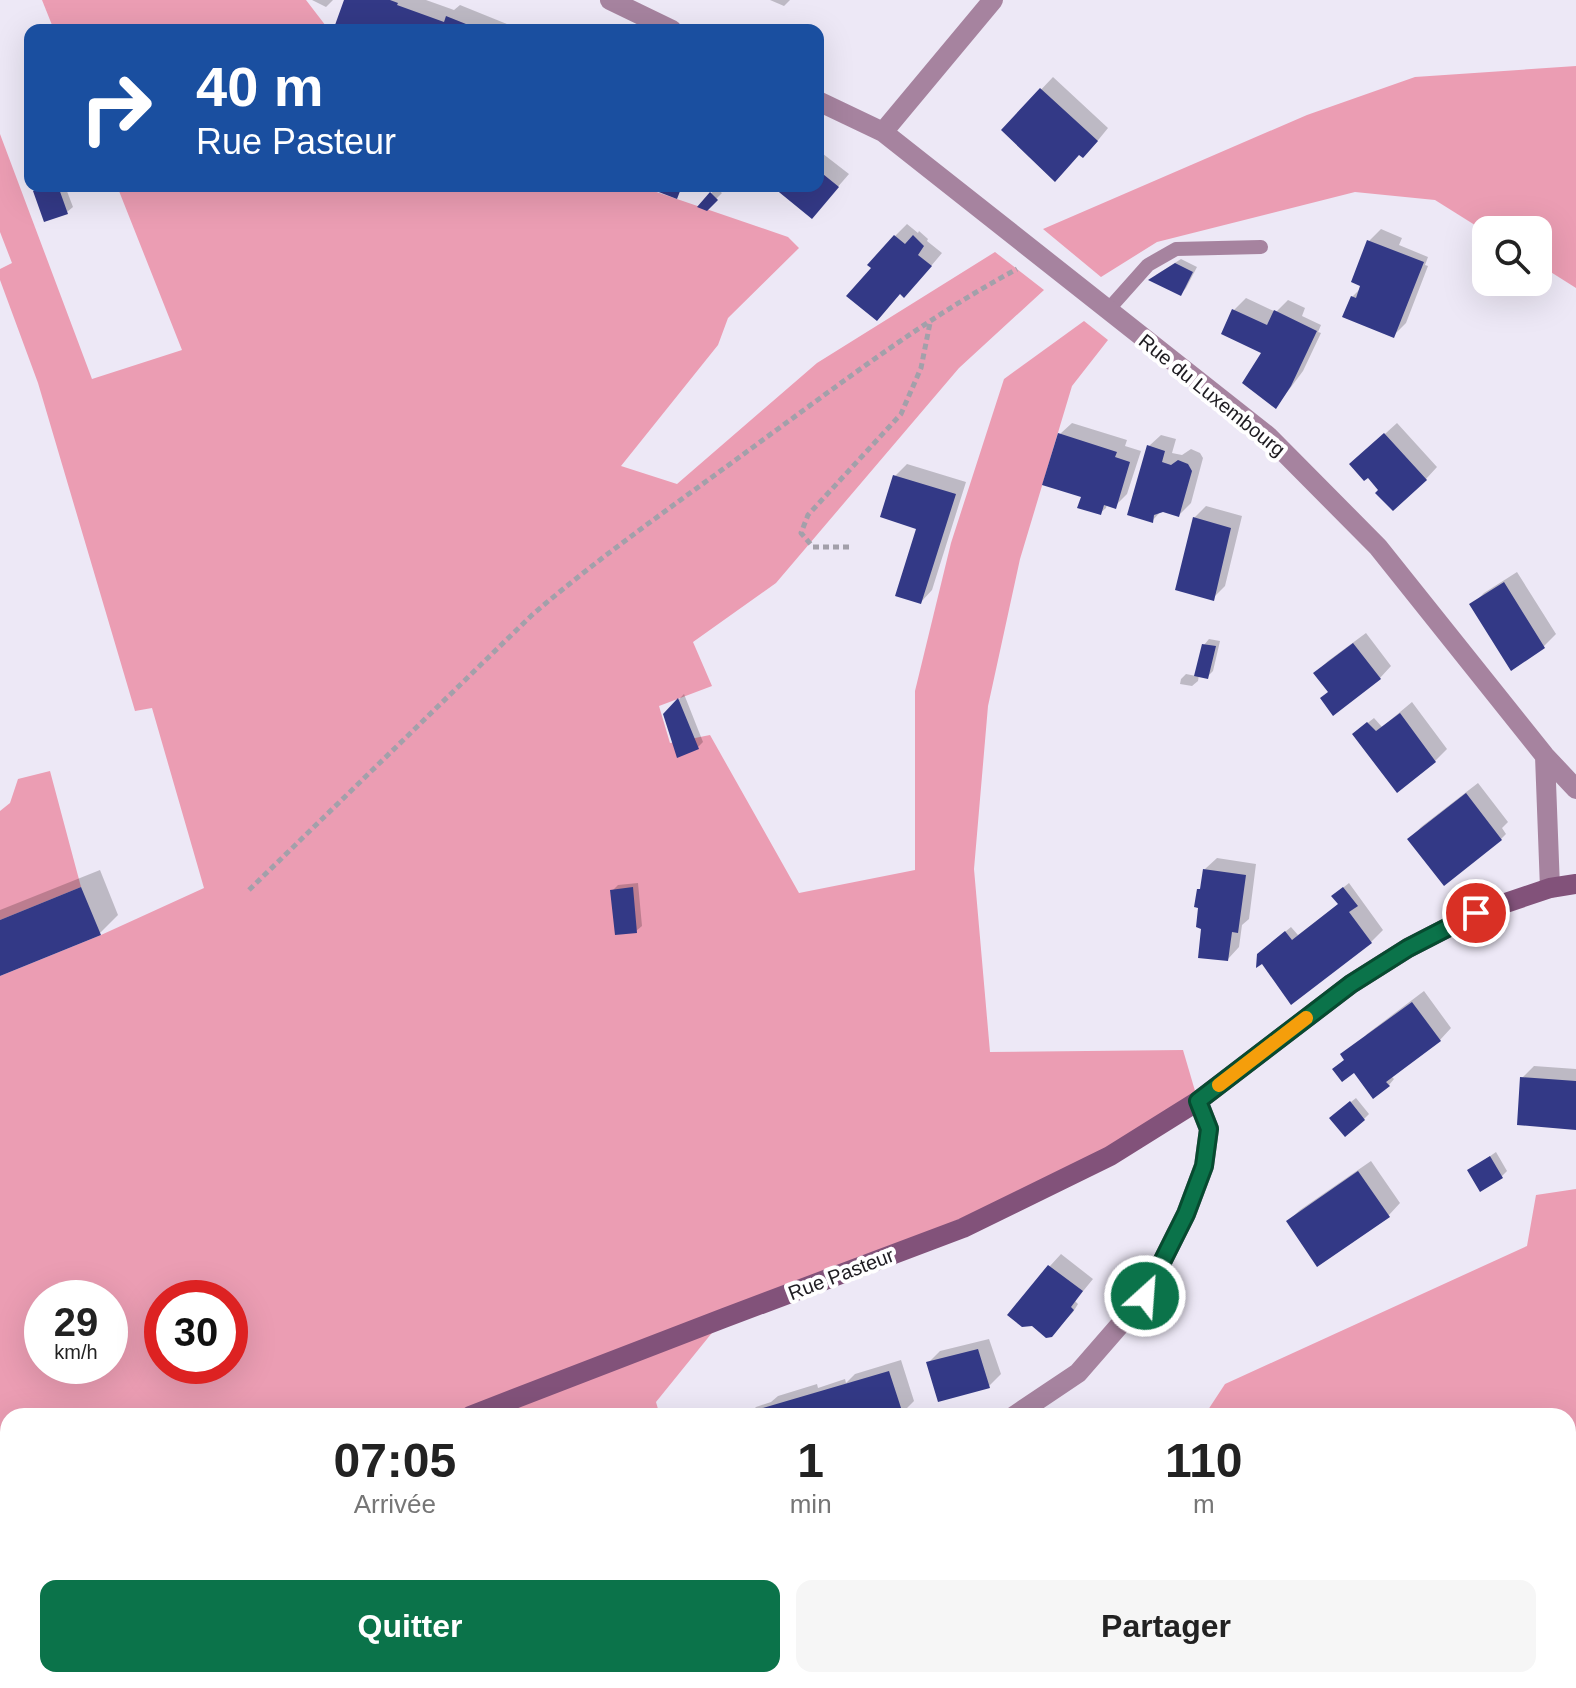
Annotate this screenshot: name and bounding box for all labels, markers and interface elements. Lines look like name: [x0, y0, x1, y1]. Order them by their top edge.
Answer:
text: 40 m: [196, 55, 324, 118]
icon: right: [64, 56, 168, 160]
text: Rue Pasteur: [196, 121, 396, 162]
map controls: [1472, 216, 1552, 296]
button: search: [1472, 216, 1552, 296]
street label: Rue du Luxembourg: [1135, 329, 1289, 461]
pin: [1442, 879, 1510, 947]
icon: arrive: [1454, 891, 1498, 935]
street label: Rue Pasteur: [785, 1244, 897, 1304]
position arrow: [1103, 1254, 1187, 1338]
speed limit sign: 30: [144, 1280, 248, 1384]
text: 29: [54, 1300, 98, 1344]
text: km/h: [54, 1341, 98, 1363]
text: 07:05: [333, 1434, 456, 1487]
text: 1: [797, 1434, 824, 1487]
text: 110: [1165, 1434, 1243, 1487]
text: Arrivée: [354, 1489, 436, 1519]
text: min: [790, 1489, 832, 1519]
text: m: [1193, 1489, 1215, 1519]
button: Quitter: [40, 1580, 780, 1672]
button: Partager: [796, 1580, 1536, 1672]

